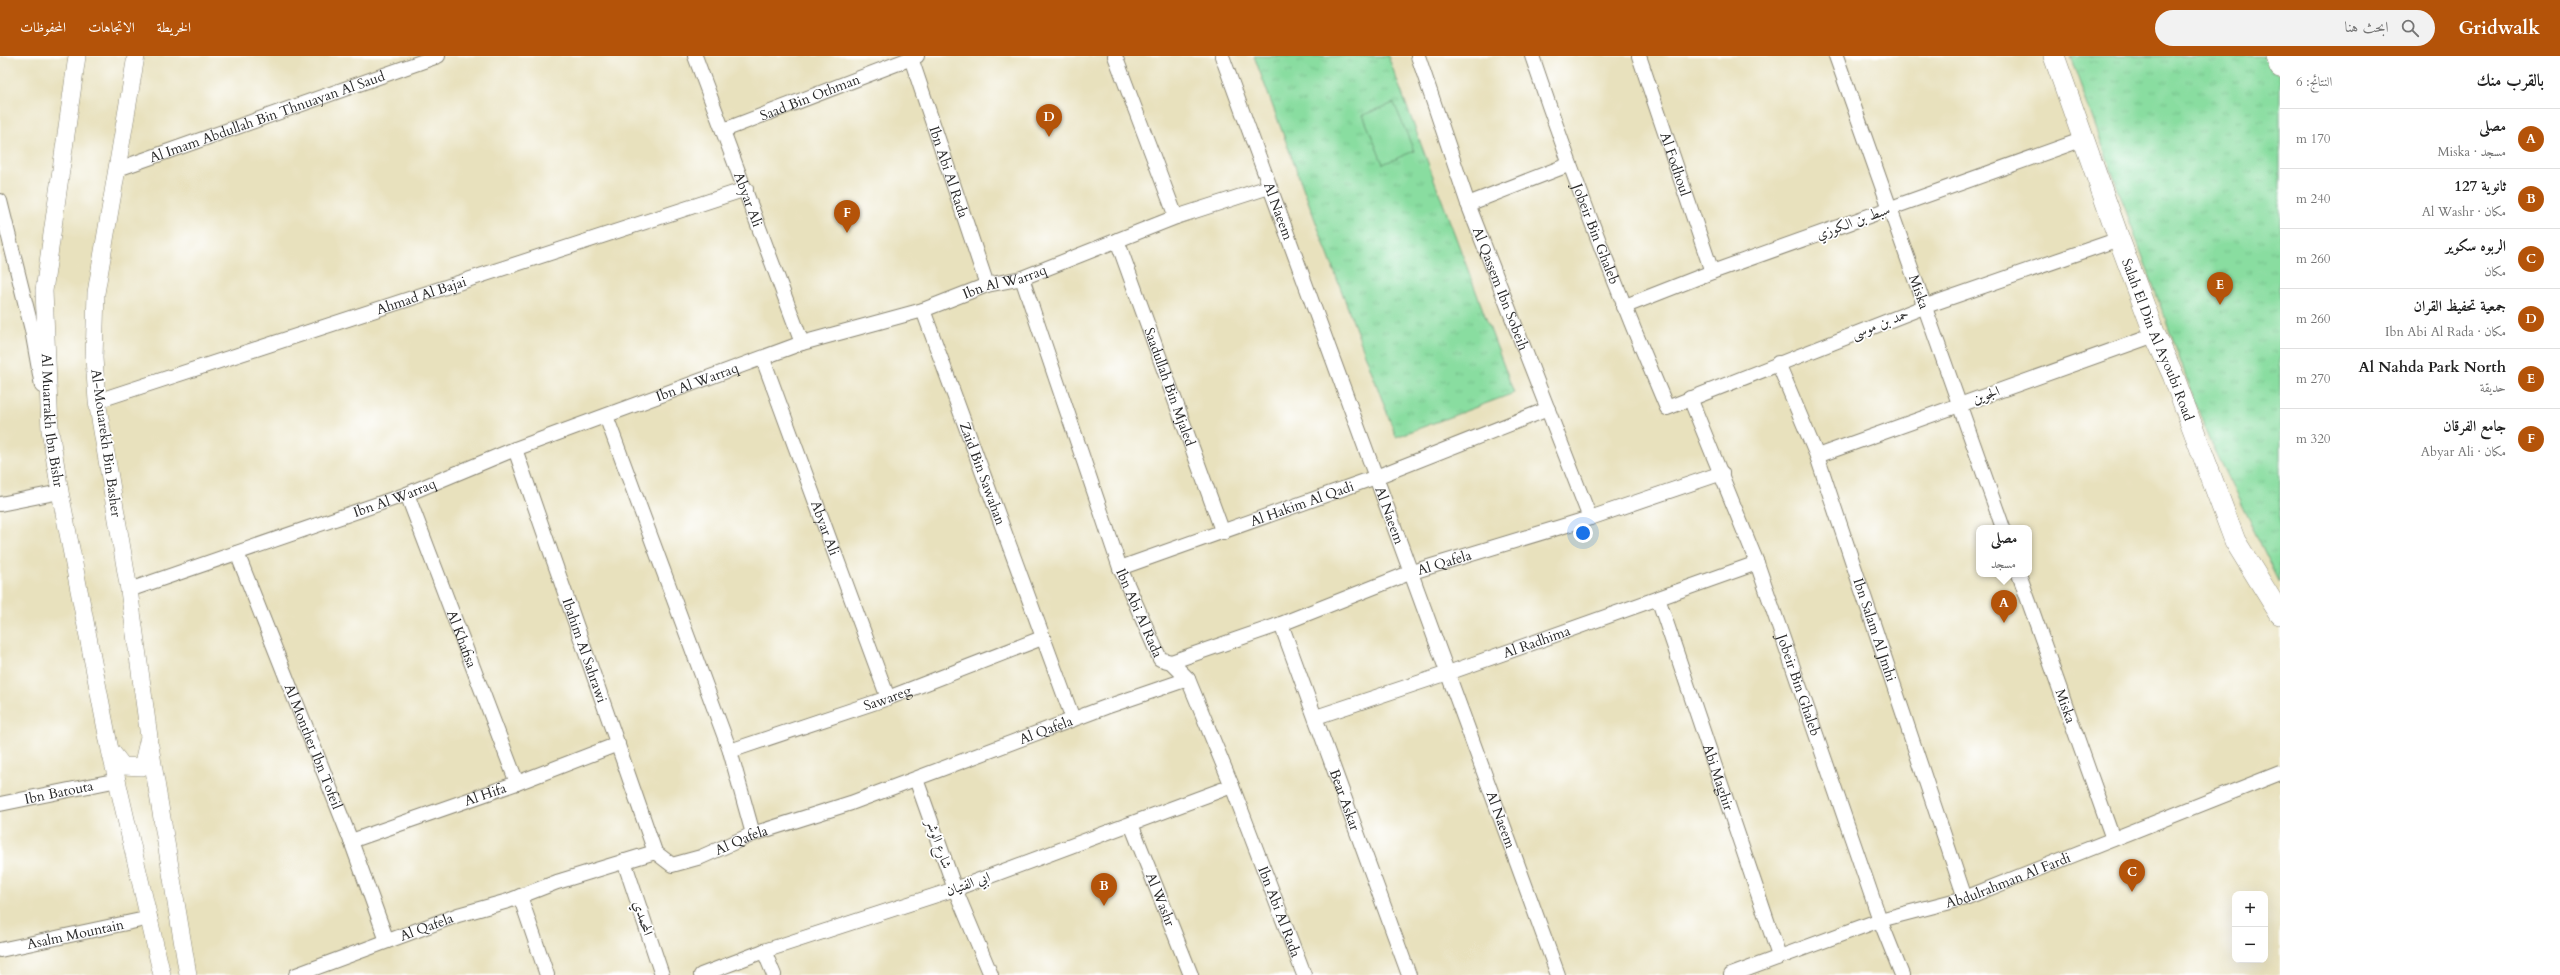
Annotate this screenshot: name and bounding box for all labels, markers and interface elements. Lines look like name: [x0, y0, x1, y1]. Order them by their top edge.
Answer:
search box: [2155, 10, 2435, 46]
text: Gridwalk: [2459, 15, 2540, 41]
text: ابحث هنا: [2344, 17, 2389, 37]
icon: search: [2399, 17, 2421, 39]
text: المحفوظات: [20, 18, 66, 37]
text: الاتجاهات: [88, 18, 135, 37]
text: الخريطة: [157, 18, 191, 37]
street label: Al Imam Abdullah Bin Thnuayan Al Saud: [147, 66, 388, 167]
street label: Saad Bin Othman: [757, 69, 863, 125]
text: بالقرب منك: [2477, 69, 2544, 92]
text: النتائج: 6: [2296, 73, 2332, 91]
pin: D: [1036, 104, 1062, 137]
text: مصلى: [2479, 116, 2506, 136]
street label: Ibn Abi Al Rada: [925, 123, 973, 220]
street label: Al Fodhoul: [1656, 129, 1695, 199]
text: 170 m: [2296, 130, 2330, 148]
text: A: [2526, 130, 2536, 148]
text: مسجد · Miska: [2437, 143, 2506, 161]
street label: Abyar Ali: [730, 169, 767, 230]
text: ثانوية 127: [2454, 176, 2506, 196]
street label: Jobeir Bin Ghaleb: [1568, 179, 1624, 287]
street label: Al Naeem: [1259, 180, 1298, 242]
text: 240 m: [2296, 190, 2330, 208]
text: B: [2526, 190, 2536, 208]
pin: F: [834, 200, 860, 233]
street label: سبط بن الكوزي: [1813, 200, 1893, 246]
text: مكان · Al Washr: [2422, 203, 2506, 221]
street label: Al Qassem Ibn Sobeih: [1468, 224, 1534, 353]
text: الربوه سكوير: [2445, 236, 2506, 256]
text: 260 m: [2296, 250, 2330, 268]
text: C: [2526, 250, 2536, 268]
street label: Salah El Din Al Ayoubi Road: [2118, 256, 2199, 424]
street label: Ibn Al Warraq: [960, 260, 1050, 303]
text: مكان: [2484, 263, 2506, 281]
street label: Ahmad Al Bajai: [374, 272, 469, 319]
street label: Miska: [1905, 272, 1934, 312]
pin: E: [2207, 272, 2233, 305]
text: جمعية تحفيظ القران: [2413, 296, 2506, 316]
street label: حمد بن موسى: [1849, 304, 1911, 344]
text: 260 m: [2296, 310, 2330, 328]
text: D: [2525, 310, 2537, 328]
text: مكان · Ibn Abi Al Rada: [2385, 323, 2506, 341]
street label: Saadullah Bin Mjaled: [1140, 325, 1200, 449]
street label: Al Muarrakh Ibn Bishr: [37, 353, 69, 489]
text: Al Nahda Park North: [2359, 357, 2506, 377]
street label: Ibn Al Warraq: [653, 358, 741, 406]
street label: Al-Mouarekh Bin Basher: [86, 368, 126, 519]
text: 270 m: [2296, 370, 2330, 388]
text: E: [2527, 370, 2535, 388]
text: حديقة: [2480, 379, 2506, 397]
street label: الجوين: [1970, 381, 2002, 409]
text: جامع الفرقان: [2443, 416, 2506, 436]
street label: Zaid Bin Sawahan: [955, 419, 1011, 528]
text: 320 m: [2296, 430, 2330, 448]
text: F: [2527, 430, 2535, 448]
text: مكان · Abyar Ali: [2421, 443, 2506, 461]
street label: Ibn Al Warraq: [351, 473, 439, 521]
street label: Al Hakim Al Qadi: [1247, 476, 1356, 531]
street label: Al Naeem: [1371, 484, 1409, 547]
street label: Abyar Ali: [806, 498, 844, 558]
your location: [1573, 523, 1593, 543]
popup: [1976, 525, 2032, 577]
text: مصلى: [1991, 528, 2017, 548]
street label: Al Qafela: [1415, 545, 1474, 579]
text: مسجد: [1991, 555, 2016, 573]
street label: Ibn Abi Al Rada: [1112, 565, 1168, 660]
street label: Ibn Salam Al Jmhi: [1849, 576, 1901, 684]
pin: A: [1991, 590, 2017, 623]
street label: Ibahim Al Sahrawi: [558, 595, 612, 705]
street label: Al Khafisa: [443, 607, 482, 670]
street label: Al Radhima: [1500, 621, 1573, 662]
street label: Jobeir Bin Ghaleb: [1772, 630, 1825, 738]
street label: Sawareg: [861, 680, 914, 715]
street label: Al Monther Ibn Tofeil: [280, 681, 347, 812]
street label: Miska: [2051, 686, 2081, 726]
street label: Al Qafela: [1016, 711, 1075, 748]
street label: Abi Maghir: [1698, 741, 1739, 814]
street label: Bear Askar: [1325, 766, 1365, 834]
street label: Ibn Batouta: [23, 776, 95, 808]
street label: Al Hifa: [461, 778, 509, 810]
street label: Al Naeem: [1482, 788, 1520, 851]
street label: شارع الوشر: [919, 815, 956, 872]
street label: Al Qafela: [712, 820, 770, 859]
street label: Abdulrahman Al Fardi: [1943, 848, 2073, 912]
pin: C: [2119, 859, 2145, 892]
street label: Ibn Abi Al Rada: [1254, 863, 1306, 960]
street label: ابي الفتيان: [943, 867, 994, 903]
street label: Al Washr: [1142, 870, 1180, 930]
pin: B: [1091, 873, 1117, 906]
map controls: [2232, 891, 2268, 963]
button: +: [2232, 891, 2268, 927]
street label: المحمدي: [627, 898, 658, 939]
street label: Al Qafela: [397, 908, 456, 945]
street label: Asalm Mountain: [25, 914, 126, 954]
button: −: [2232, 927, 2268, 963]

